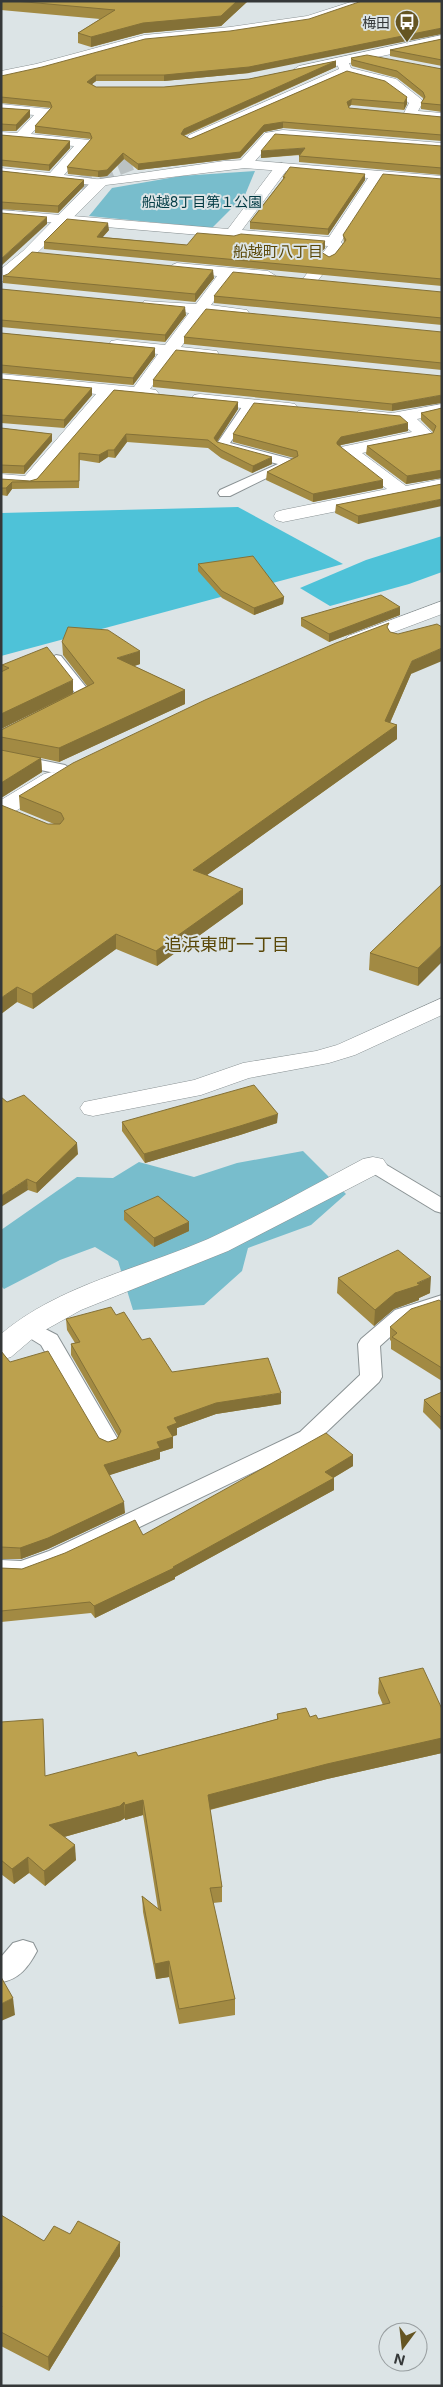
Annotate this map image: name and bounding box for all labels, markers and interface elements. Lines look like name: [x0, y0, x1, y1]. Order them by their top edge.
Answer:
bus stop icon: 梅田: [394, 9, 420, 43]
place label: 梅田: [362, 14, 390, 31]
park label: 船越8丁目第１公園: [142, 193, 262, 210]
district label: 船越町八丁目: [233, 242, 323, 261]
district label: 追浜東町一丁目: [164, 934, 290, 955]
north arrow: [378, 2322, 428, 2372]
text: N: [392, 2350, 407, 2370]

